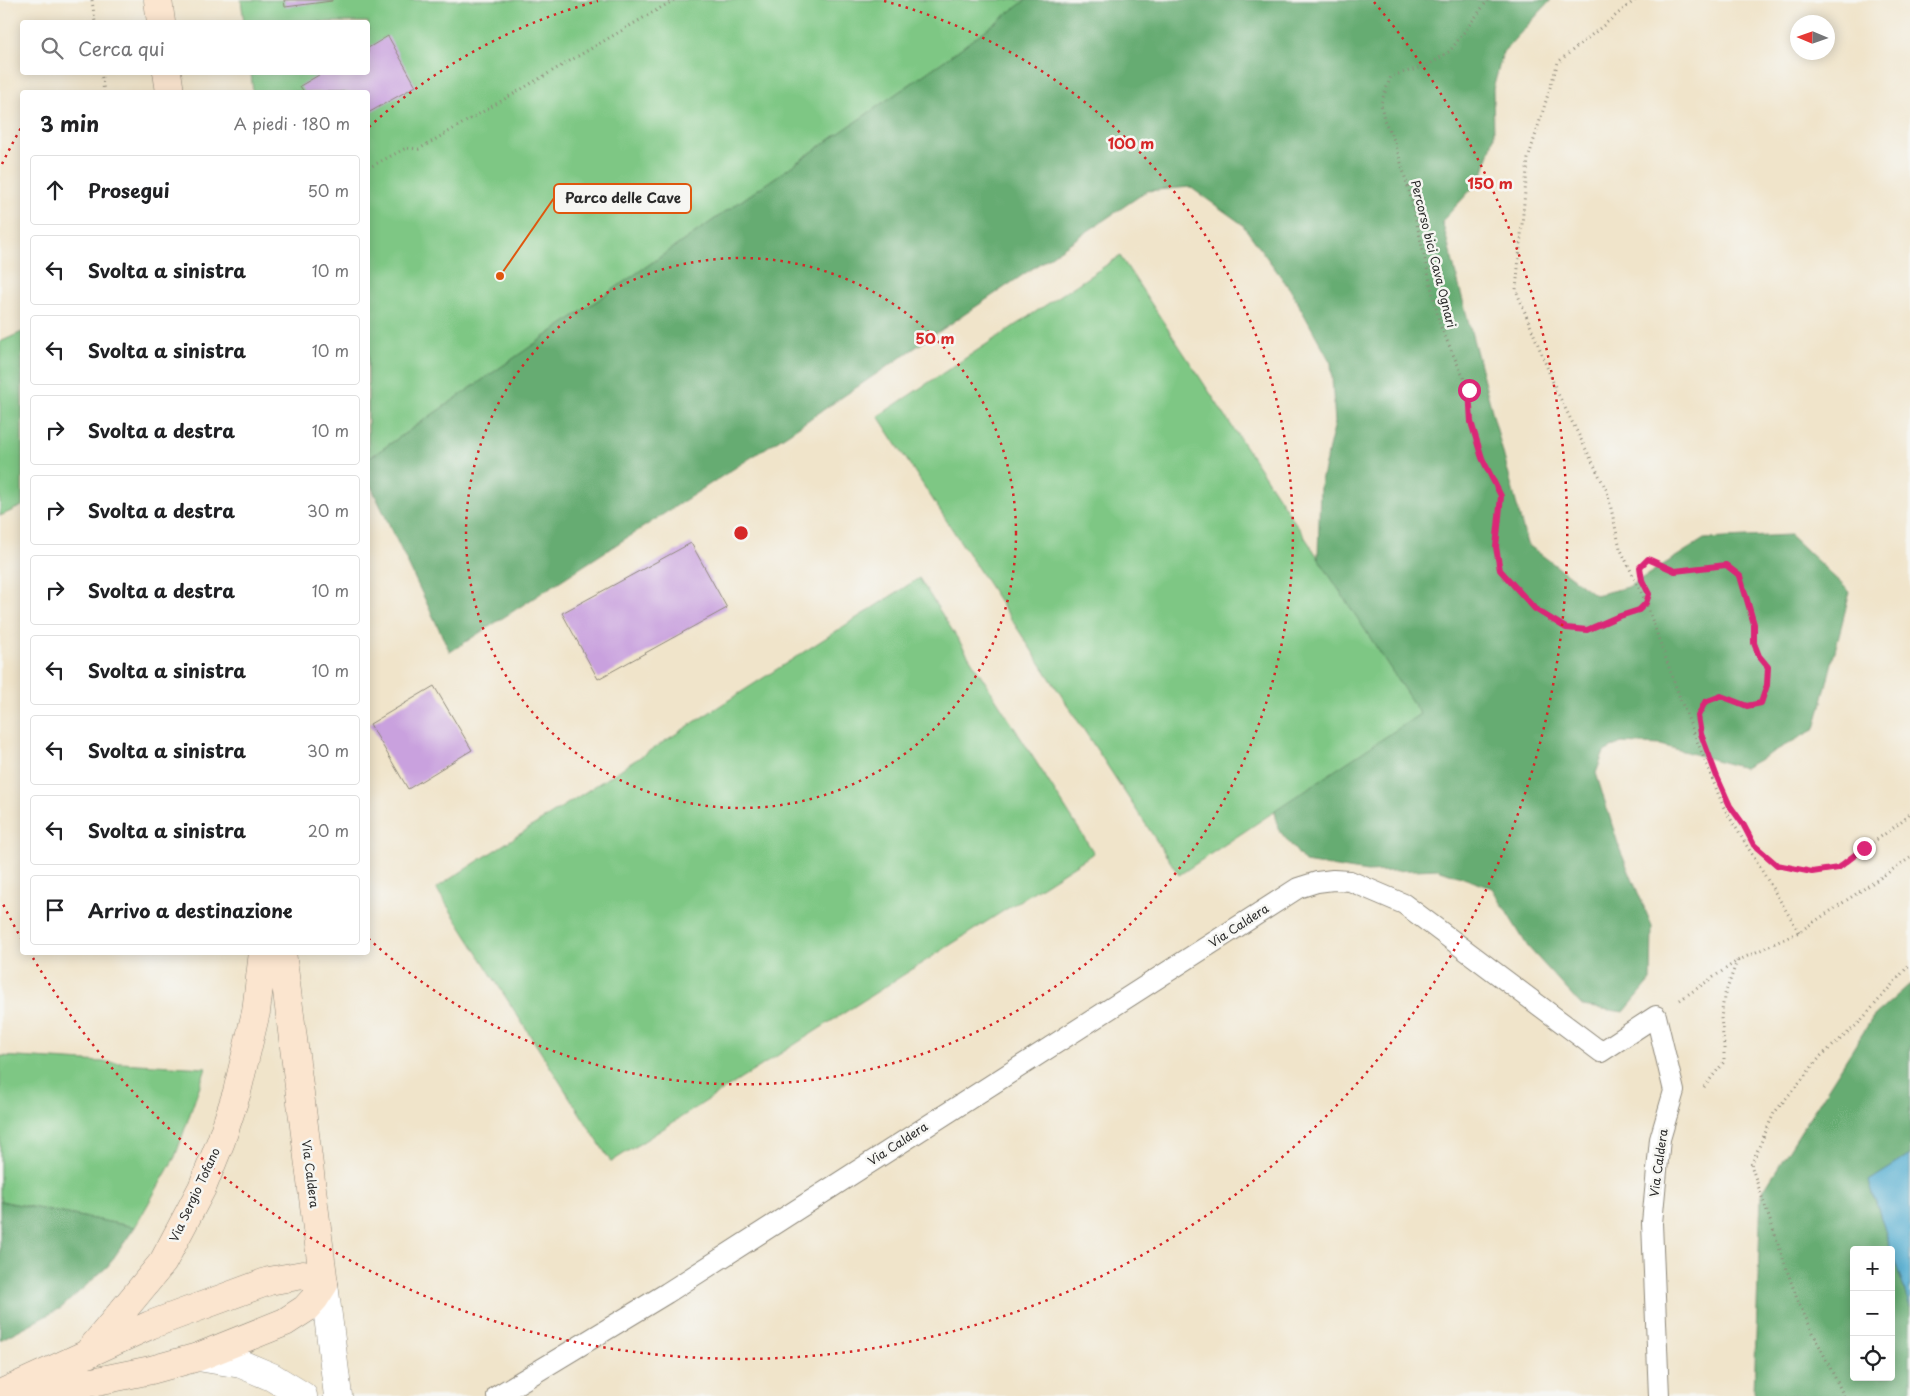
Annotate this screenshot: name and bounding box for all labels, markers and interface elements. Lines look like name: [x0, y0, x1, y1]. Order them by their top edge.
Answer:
north arrow: [1790, 15, 1835, 60]
search box: [20, 20, 370, 75]
icon: search: [38, 34, 66, 62]
text: Cerca qui: [78, 34, 165, 62]
text: 3 min: [40, 107, 99, 139]
text: A piedi · 180 m: [234, 111, 350, 135]
text: 100 m: [1108, 131, 1154, 154]
text: 150 m: [1467, 171, 1513, 194]
icon: ahead: [41, 176, 69, 204]
text: Prosegui: [88, 176, 170, 204]
text: 50 m: [308, 178, 349, 202]
street label: Percorso bici Cava Ognari: [1407, 178, 1461, 329]
callout: Parco delle Cave: [554, 184, 691, 213]
text: Parco delle Cave: [565, 187, 681, 208]
icon: left: [41, 256, 69, 284]
text: Svolta a sinistra: [88, 256, 246, 284]
text: 10 m: [312, 258, 349, 282]
text: 50 m: [916, 326, 954, 349]
icon: left: [41, 336, 69, 364]
text: Svolta a sinistra: [88, 336, 246, 364]
text: 10 m: [312, 338, 349, 362]
route start: [1458, 379, 1481, 402]
icon: right: [41, 416, 69, 444]
text: Svolta a destra: [88, 416, 235, 444]
text: 10 m: [312, 418, 349, 442]
icon: right: [41, 496, 69, 524]
text: Svolta a destra: [88, 496, 235, 524]
text: 30 m: [307, 498, 349, 522]
centre of rings: [732, 524, 750, 542]
icon: right: [41, 576, 69, 604]
text: Svolta a destra: [88, 576, 235, 604]
text: 10 m: [312, 578, 349, 602]
icon: left: [41, 656, 69, 684]
text: Svolta a sinistra: [88, 656, 246, 684]
text: 10 m: [312, 658, 349, 682]
icon: left: [41, 736, 69, 764]
text: Svolta a sinistra: [88, 736, 246, 764]
text: 30 m: [307, 738, 349, 762]
icon: left: [41, 816, 69, 844]
text: Svolta a sinistra: [88, 816, 246, 844]
text: 20 m: [308, 818, 349, 842]
route end: [1853, 837, 1876, 860]
icon: arrive: [41, 896, 69, 924]
text: Arrivo a destinazione: [88, 896, 293, 924]
street label: Via Caldera: [1205, 899, 1273, 951]
street label: Via Caldera: [864, 1117, 932, 1169]
street label: Via Caldera: [1644, 1127, 1672, 1198]
street label: Via Caldera: [298, 1139, 324, 1210]
street label: Via Sergio Tofano: [164, 1144, 224, 1245]
map controls: [1850, 1246, 1895, 1381]
button: +: [1850, 1246, 1895, 1291]
button: −: [1850, 1291, 1895, 1336]
button: locate: [1850, 1336, 1895, 1381]

